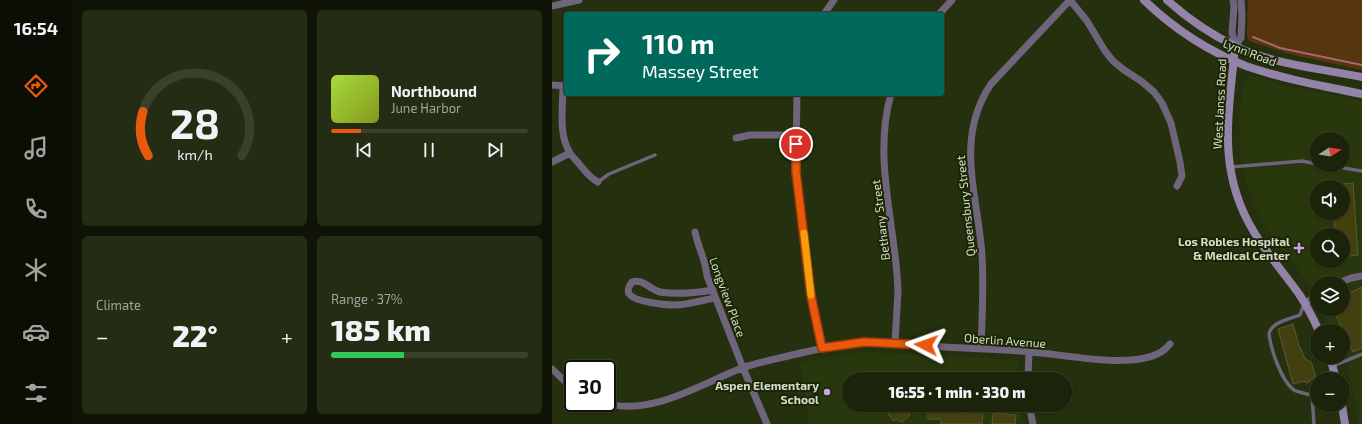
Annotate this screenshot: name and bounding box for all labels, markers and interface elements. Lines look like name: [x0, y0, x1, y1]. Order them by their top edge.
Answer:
text: 16:54: [14, 17, 58, 39]
text: 110 m: [642, 26, 715, 60]
icon: right: [576, 28, 628, 80]
street label: Lynn Road: [1221, 35, 1279, 69]
street label: West Janss Road: [1210, 58, 1228, 150]
text: Massey Street: [642, 60, 759, 82]
icon: directions: [22, 72, 50, 100]
text: Northbound: [391, 82, 477, 100]
text: 28: [169, 97, 220, 147]
text: June Harbor: [391, 100, 461, 116]
pin: [779, 127, 813, 161]
north arrow: [1310, 132, 1350, 172]
map controls: [1310, 132, 1350, 412]
icon: arrive: [785, 133, 807, 155]
icon: music: [22, 134, 50, 162]
icon: previous: [353, 139, 375, 161]
icon: pause: [418, 139, 440, 161]
icon: next: [484, 139, 506, 161]
text: km/h: [177, 145, 212, 162]
street label: Queensbury Street: [953, 154, 978, 257]
street label: Bethany Street: [868, 178, 892, 261]
button: sound: [1310, 180, 1350, 220]
icon: phone: [22, 195, 50, 223]
button: search: [1310, 228, 1350, 268]
place label: Los Robles Hospital & Medical Center: [1178, 234, 1290, 262]
marker: Los Robles Hospital & Medical Center: [1293, 242, 1305, 254]
street label: Longview Place: [707, 255, 749, 339]
icon: climate: [22, 256, 50, 284]
button: layers: [1310, 276, 1350, 316]
text: Range · 37%: [331, 291, 402, 307]
text: Climate: [96, 297, 141, 313]
text: 185 km: [331, 311, 431, 347]
text: 22°: [172, 317, 218, 353]
icon: car: [22, 318, 50, 346]
text: −: [96, 323, 109, 349]
text: +: [281, 323, 293, 349]
position arrow: [905, 324, 947, 366]
button: +: [1310, 324, 1350, 364]
street label: Oberlin Avenue: [963, 330, 1047, 350]
speed limit sign: 30: [564, 360, 616, 412]
button: −: [1310, 372, 1350, 412]
place label: Aspen Elementary School: [715, 378, 819, 406]
icon: filters: [22, 379, 50, 407]
text: 16:55 · 1 min · 330 m: [888, 383, 1026, 401]
marker: Aspen Elementary School: [822, 387, 832, 397]

